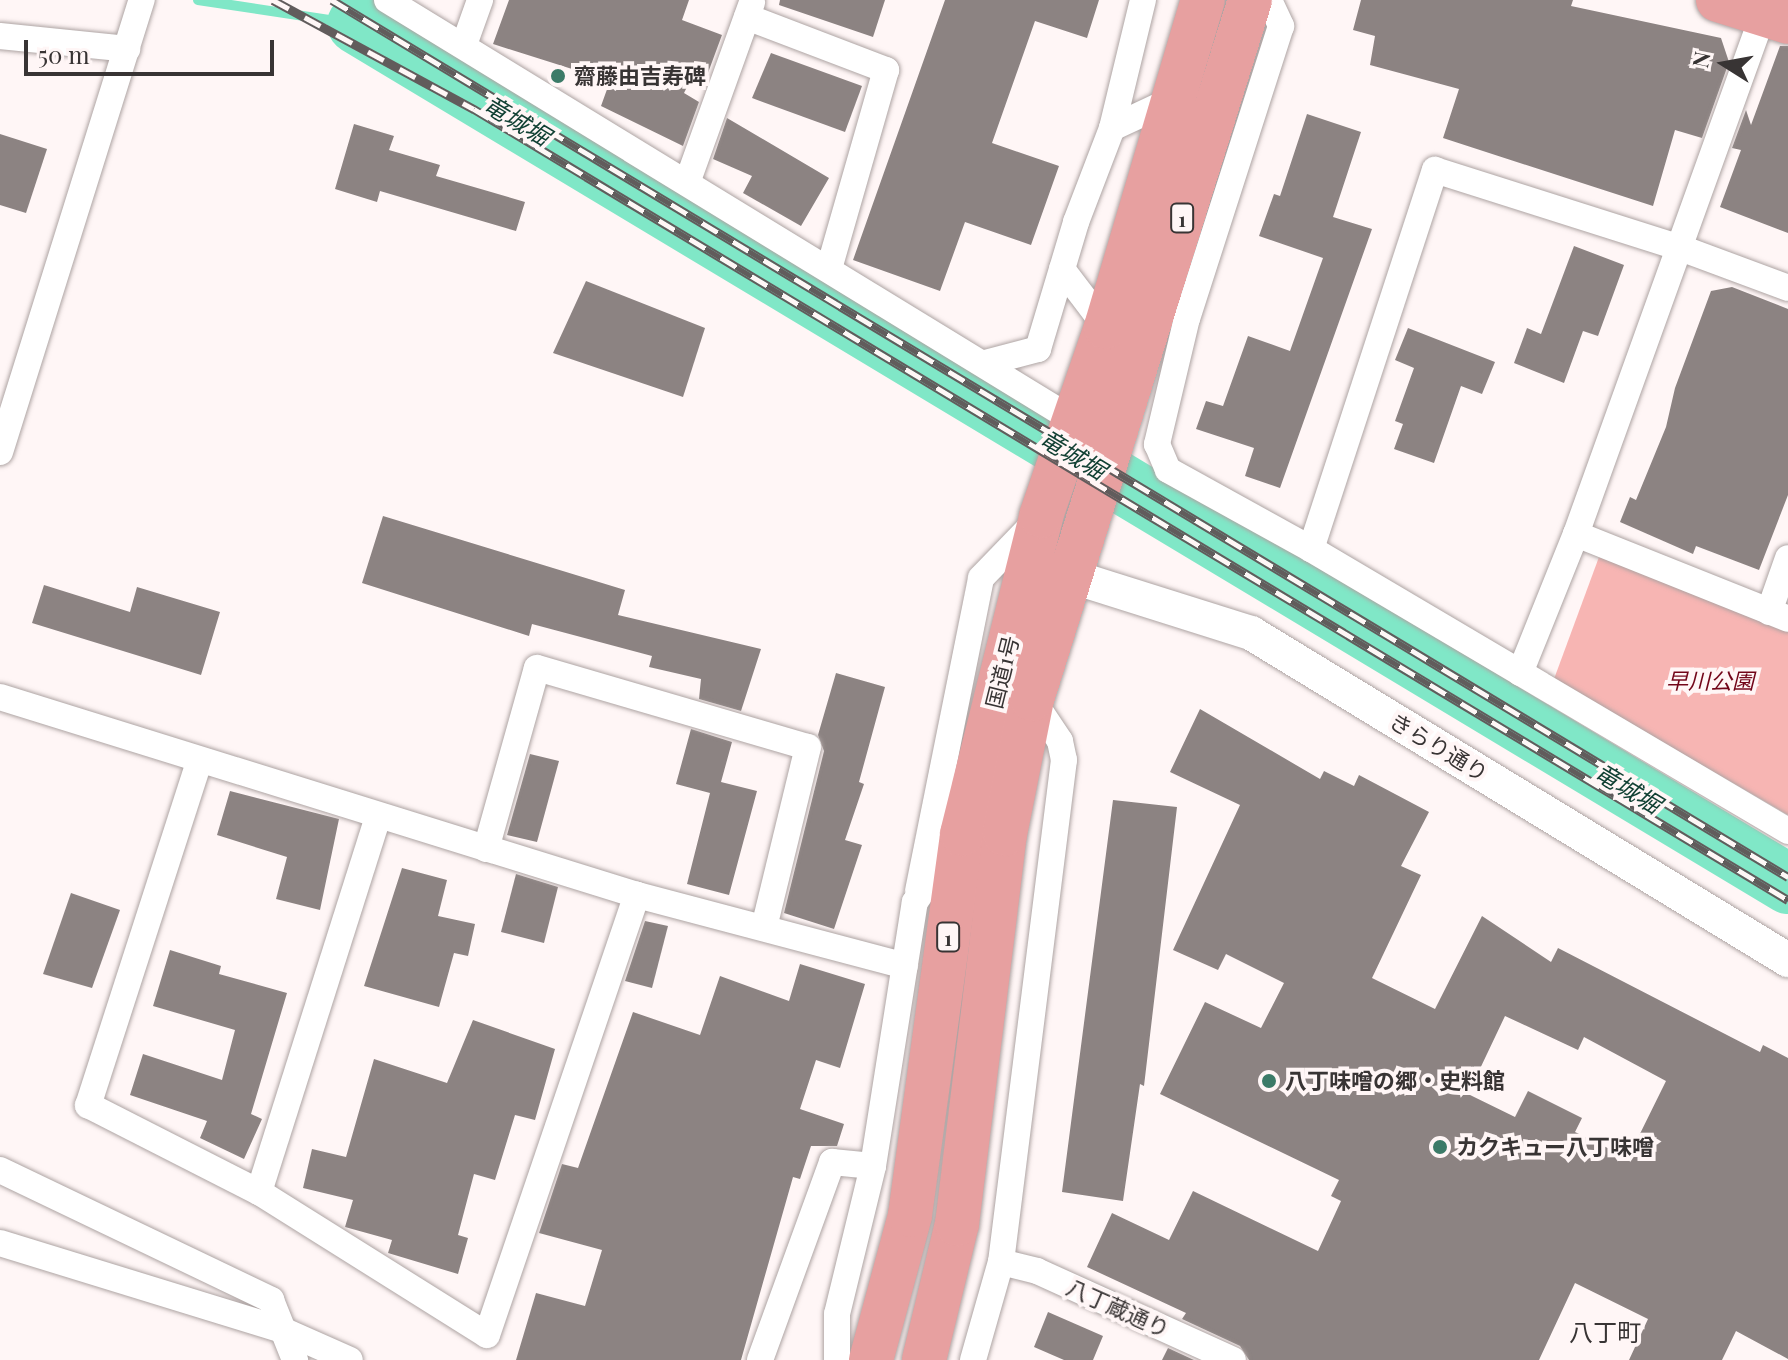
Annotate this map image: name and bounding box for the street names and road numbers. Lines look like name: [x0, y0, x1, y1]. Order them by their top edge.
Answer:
road number: 1: [1170, 202, 1194, 234]
street label: 国道1号: [980, 633, 1024, 711]
street label: きらり通り: [1385, 707, 1493, 787]
road number: 1: [936, 921, 960, 953]
street label: 八丁蔵通り: [1062, 1274, 1174, 1342]

